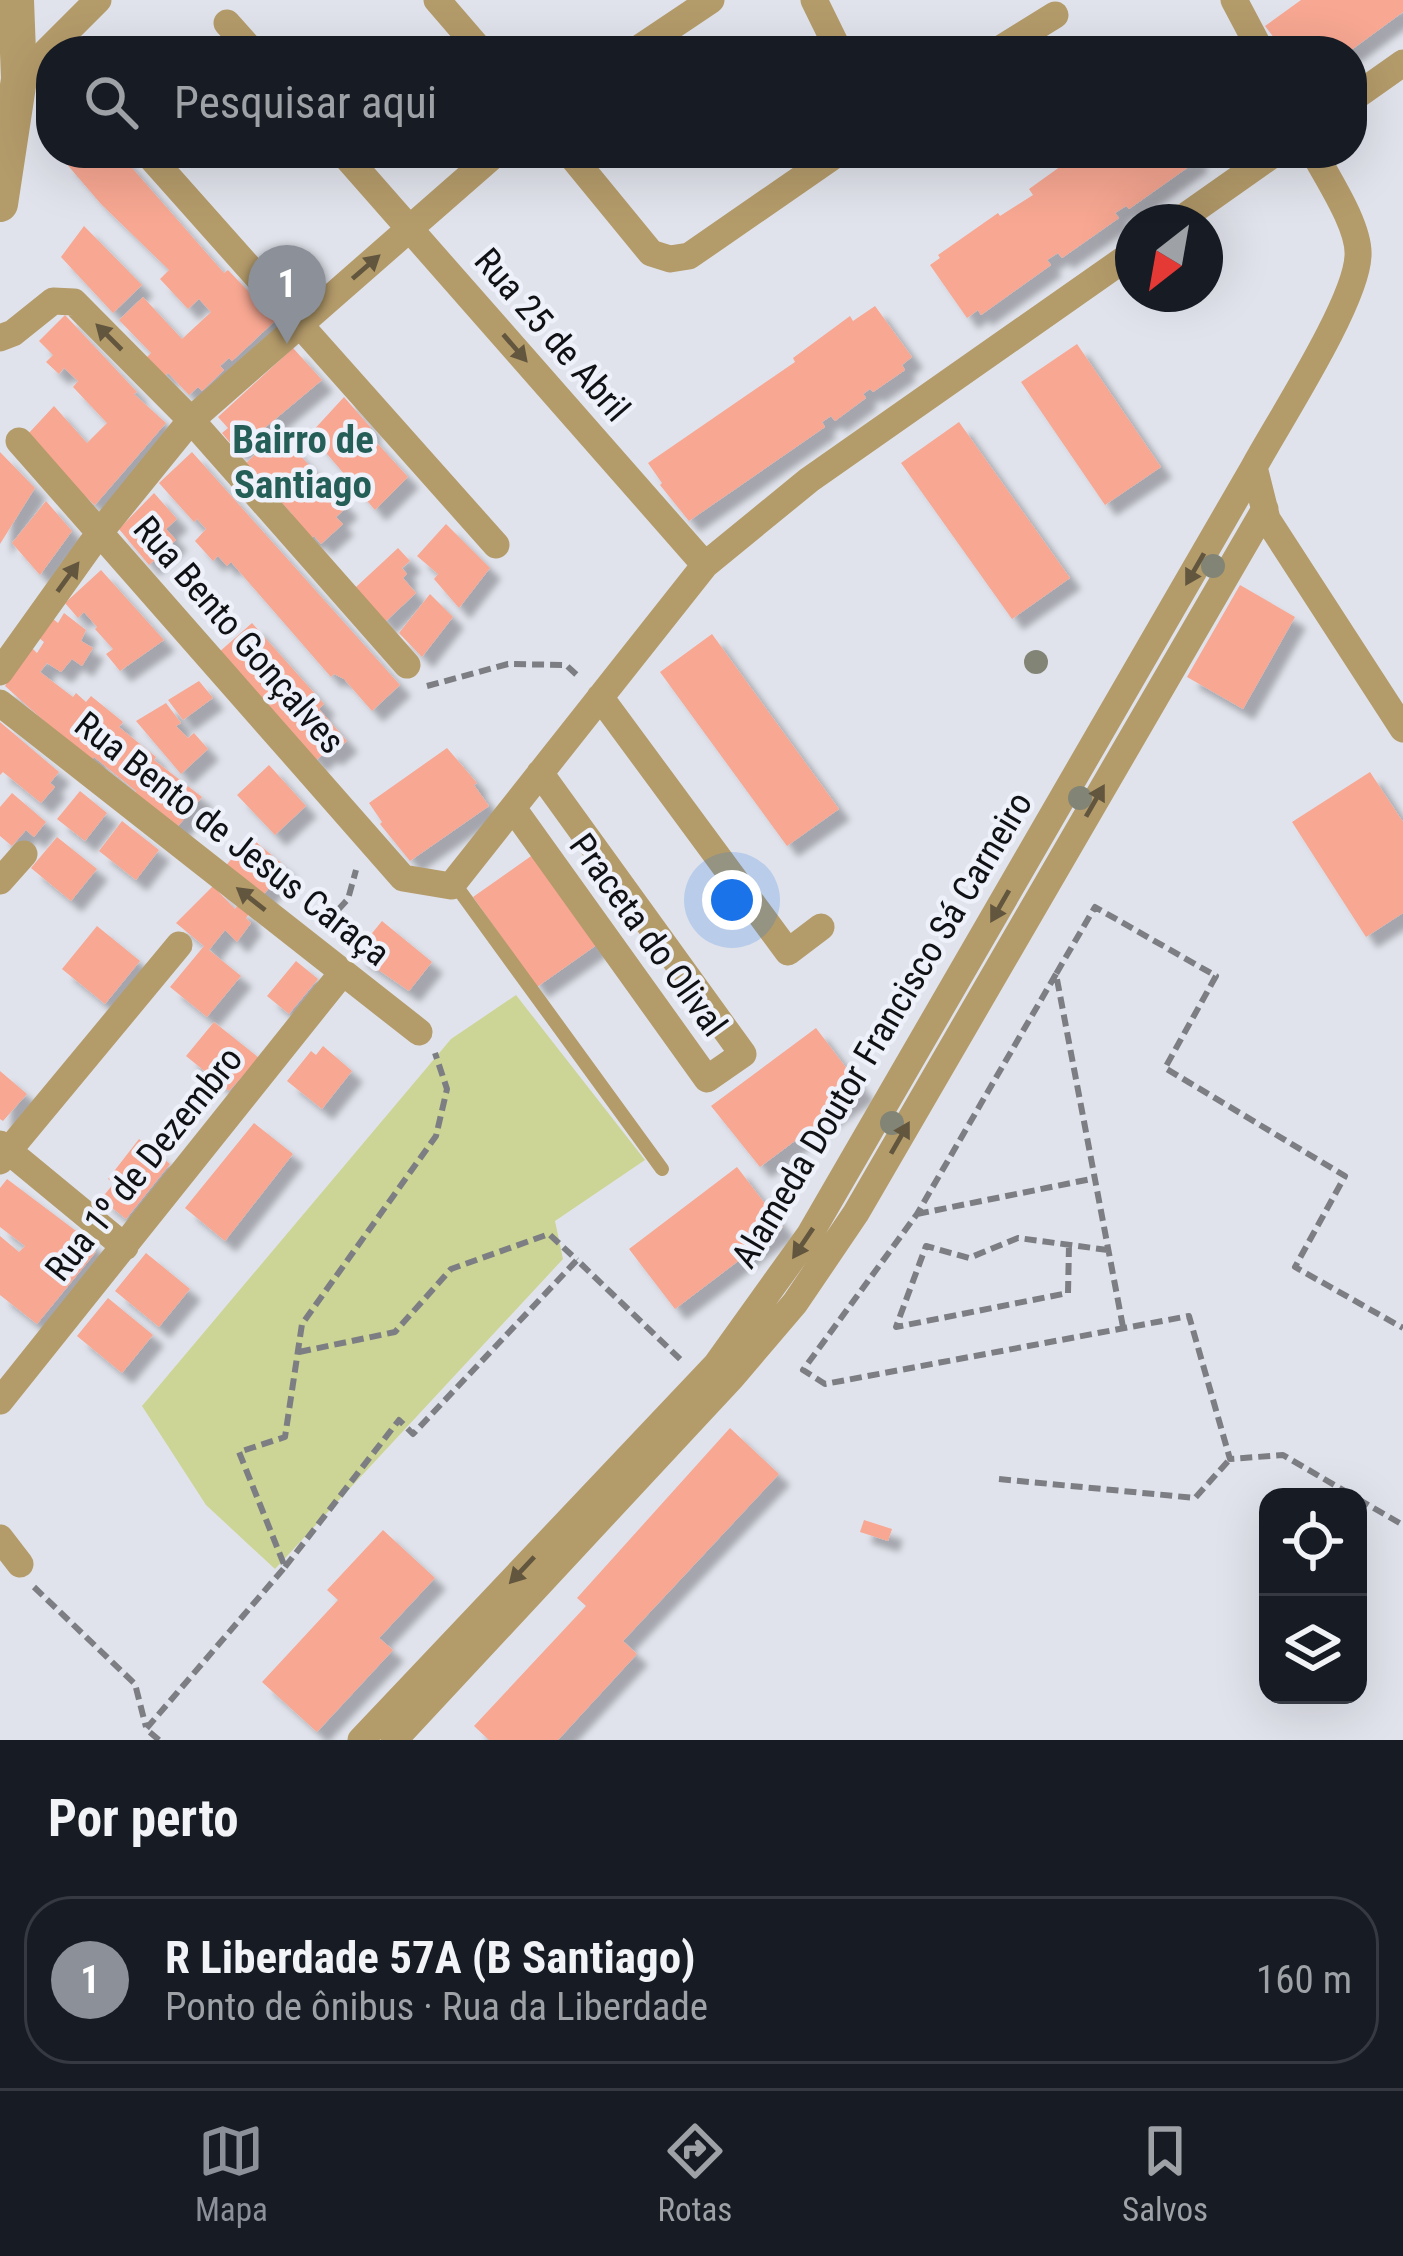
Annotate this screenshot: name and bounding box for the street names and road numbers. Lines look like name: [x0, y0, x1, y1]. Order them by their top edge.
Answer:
street label: Rua 25 de Abril: [466, 240, 638, 430]
street label: Rua Bento Gonçalves: [125, 508, 353, 762]
street label: Rua Bento de Jesus Caraça: [66, 703, 398, 975]
street label: Alameda Doutor Francisco Sá Carneiro: [723, 785, 1041, 1275]
street label: Praceta do Olival: [560, 826, 736, 1044]
street label: Rua 1º de Dezembro: [37, 1039, 251, 1289]

